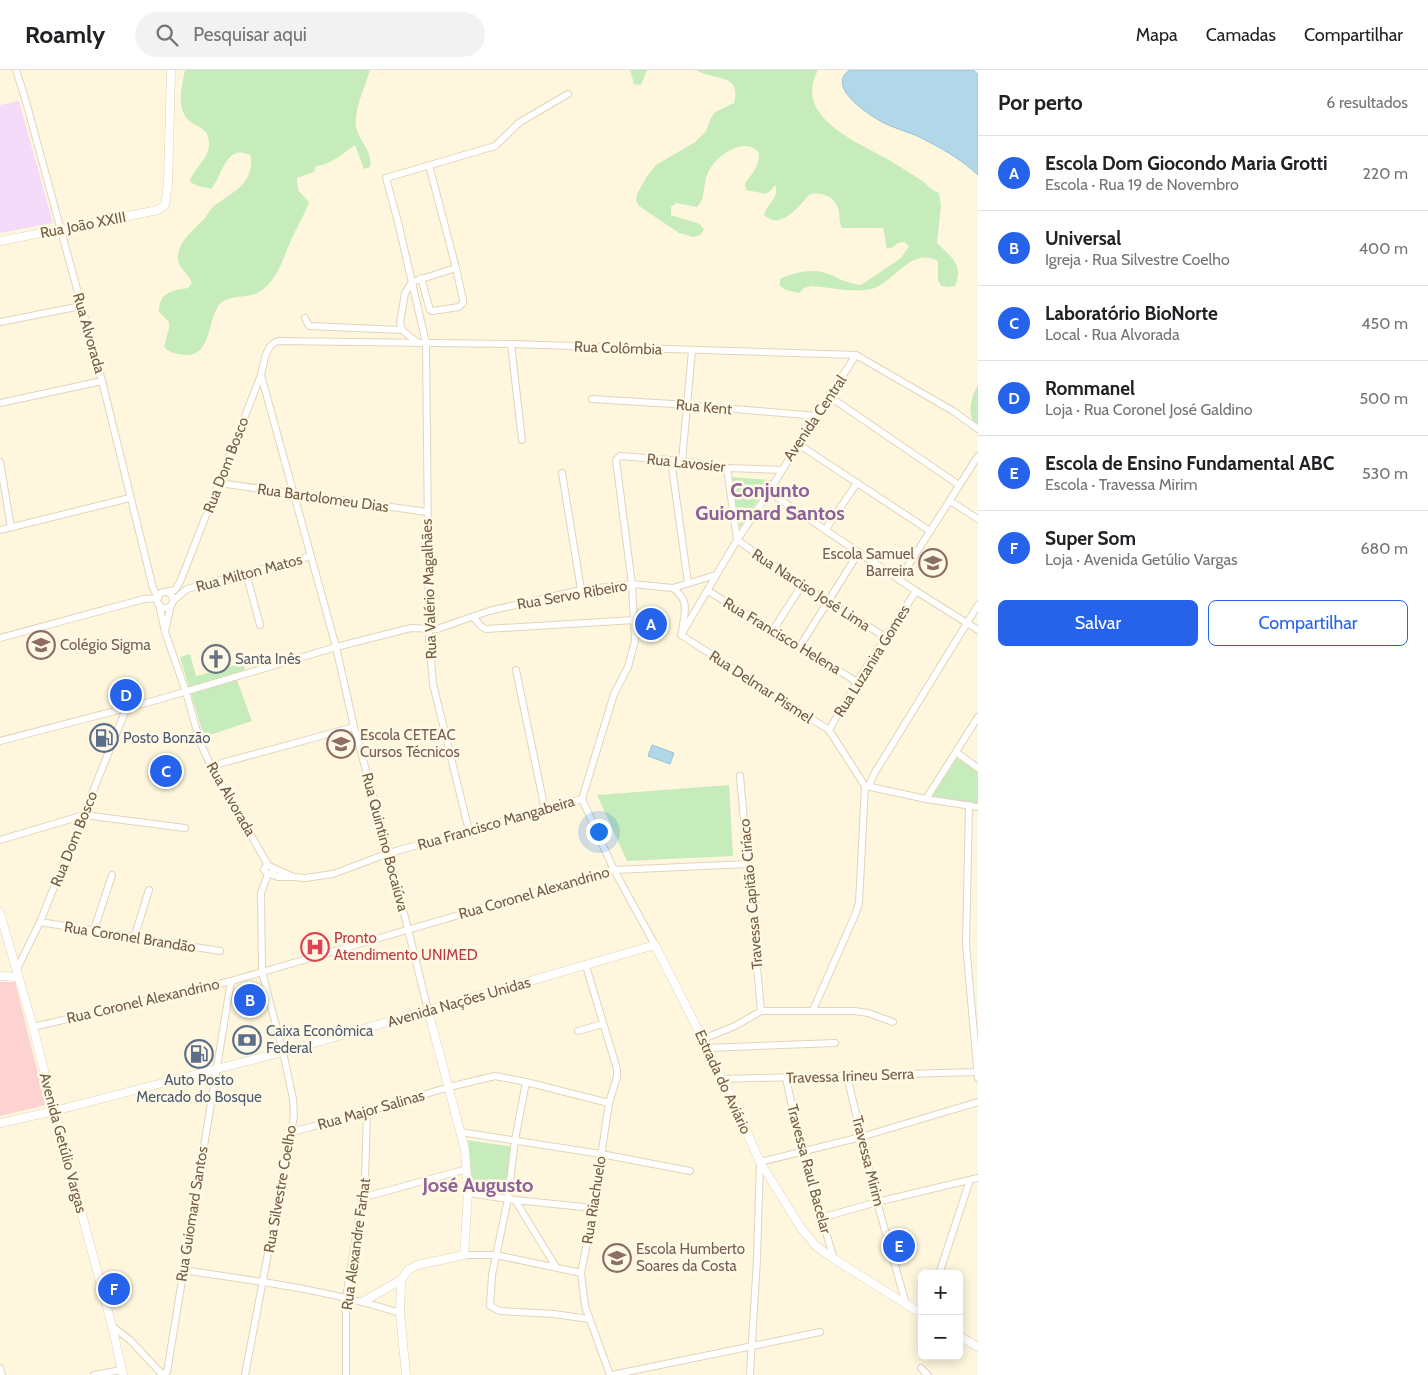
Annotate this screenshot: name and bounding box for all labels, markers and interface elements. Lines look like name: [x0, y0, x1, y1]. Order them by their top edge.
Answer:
search box: [135, 12, 485, 57]
text: Roamly: [25, 20, 105, 49]
icon: search: [153, 21, 181, 49]
text: Pesquisar aqui: [193, 23, 307, 46]
text: Mapa: [1136, 24, 1178, 46]
text: Camadas: [1206, 24, 1276, 46]
text: Compartilhar: [1304, 24, 1403, 46]
text: Por perto: [998, 90, 1083, 115]
text: 6 resultados: [1326, 93, 1408, 112]
text: Escola Dom Giocondo Maria Grotti: [1045, 152, 1328, 175]
text: A: [1009, 164, 1019, 183]
text: 220 m: [1362, 164, 1408, 183]
text: Escola · Rua 19 de Novembro: [1045, 175, 1239, 194]
street label: Rua João XXIII: [38, 208, 128, 242]
text: Universal: [1045, 227, 1121, 250]
text: B: [1009, 239, 1019, 258]
text: 400 m: [1359, 239, 1408, 258]
text: Igreja · Rua Silvestre Coelho: [1045, 250, 1230, 269]
street label: Rua Alvorada: [69, 291, 109, 376]
text: Laboratório BioNorte: [1045, 302, 1218, 325]
text: C: [1009, 314, 1019, 333]
text: 450 m: [1361, 314, 1408, 333]
text: Local · Rua Alvorada: [1045, 325, 1180, 344]
street label: Rua Colômbia: [574, 337, 663, 359]
street label: Avenida Central: [780, 371, 851, 464]
text: Rommanel: [1045, 377, 1135, 400]
text: D: [1008, 389, 1020, 408]
text: 500 m: [1359, 389, 1408, 408]
street label: Rua Kent: [675, 396, 733, 418]
text: Loja · Rua Coronel José Galdino: [1045, 400, 1253, 419]
street label: Rua Dom Bosco: [199, 415, 253, 515]
street label: Rua Lavosier: [646, 450, 727, 476]
text: Escola de Ensino Fundamental ABC: [1045, 452, 1334, 475]
text: E: [1009, 464, 1019, 483]
text: 530 m: [1362, 464, 1408, 483]
text: Escola · Travessa Mirim: [1045, 475, 1197, 494]
district label: Conjunto Guiomard Santos: [695, 478, 845, 525]
street label: Rua Bartolomeu Dias: [256, 480, 390, 516]
street label: Rua Valério Magalhães: [418, 518, 440, 660]
text: Super Som: [1045, 527, 1136, 550]
text: F: [1010, 539, 1018, 558]
text: 680 m: [1360, 539, 1408, 558]
street label: Rua Narciso José Lima: [748, 545, 874, 635]
place label: Escola Samuel Barreira: [822, 545, 915, 580]
school or university icon: Escola Samuel Barreira: [918, 548, 948, 578]
street label: Rua Milton Matos: [194, 550, 304, 596]
text: Loja · Avenida Getúlio Vargas: [1045, 550, 1238, 569]
street label: Rua Servo Ribeiro: [516, 576, 628, 614]
street label: Rua Francisco Helena: [720, 594, 845, 679]
button: Salvar: [998, 600, 1198, 646]
button: Compartilhar: [1208, 600, 1408, 646]
street label: Rua Luzanira Gomes: [830, 602, 914, 720]
pin: A: [635, 605, 667, 643]
school or university icon: Colégio Sigma: [26, 630, 56, 660]
place label: Colégio Sigma: [60, 636, 151, 654]
church icon: Santa Inês: [201, 644, 231, 674]
street label: Rua Delmar Pismel: [706, 647, 817, 727]
place label: Santa Inês: [235, 650, 301, 668]
pin: D: [110, 676, 142, 714]
fuel station icon: Posto Bonzão: [89, 723, 119, 753]
place label: Escola CETEAC Cursos Técnicos: [360, 726, 460, 761]
place label: Posto Bonzão: [123, 729, 211, 747]
school or university icon: Escola CETEAC Cursos Técnicos: [326, 729, 356, 759]
pin: C: [150, 752, 182, 790]
street label: Rua Alvorada: [203, 759, 260, 840]
street label: Rua Quintino Bocaiúva: [358, 771, 412, 914]
street label: Rua Dom Bosco: [47, 789, 101, 889]
street label: Rua Francisco Mangabeira: [415, 792, 577, 854]
street label: Travessa Capitão Ciríaco: [735, 818, 767, 970]
your location: [586, 819, 612, 845]
street label: Rua Coronel Alexandrino: [457, 863, 611, 923]
street label: Rua Coronel Brandão: [63, 918, 197, 956]
place label: Pronto Atendimento UNIMED: [334, 929, 478, 964]
hospital icon: Pronto Atendimento UNIMED: [300, 932, 330, 962]
street label: Avenida Nações Unidas: [385, 973, 533, 1031]
street label: Rua Coronel Alexandrino: [65, 975, 221, 1027]
pin: B: [234, 981, 266, 1019]
place label: Caixa Econômica Federal: [266, 1022, 374, 1057]
bank icon: Caixa Econômica Federal: [232, 1025, 262, 1055]
street label: Estrada do Aviário: [691, 1027, 755, 1137]
fuel station icon: Auto Posto Mercado do Bosque: [184, 1039, 214, 1069]
street label: Travessa Irineu Serra: [786, 1065, 915, 1087]
street label: Avenida Getúlio Vargas: [36, 1071, 90, 1215]
place label: Auto Posto Mercado do Bosque: [136, 1071, 262, 1106]
street label: Rua Major Salinas: [315, 1086, 427, 1134]
street label: Travessa Raul Bacelar: [783, 1102, 835, 1236]
street label: Travessa Mirim: [848, 1114, 888, 1208]
street label: Rua Silvestre Coelho: [260, 1124, 300, 1254]
street label: Rua Guiomard Santos: [172, 1145, 212, 1283]
street label: Rua Riachuelo: [578, 1155, 610, 1245]
district label: José Augusto: [421, 1173, 534, 1197]
street label: Rua Alexandre Farhat: [338, 1177, 374, 1311]
pin: E: [883, 1227, 915, 1265]
place label: Escola Humberto Soares da Costa: [636, 1240, 745, 1275]
school or university icon: Escola Humberto Soares da Costa: [602, 1243, 632, 1273]
pin: F: [98, 1270, 130, 1308]
map controls: [918, 1270, 963, 1360]
button: +: [918, 1270, 963, 1315]
button: −: [918, 1315, 963, 1360]

